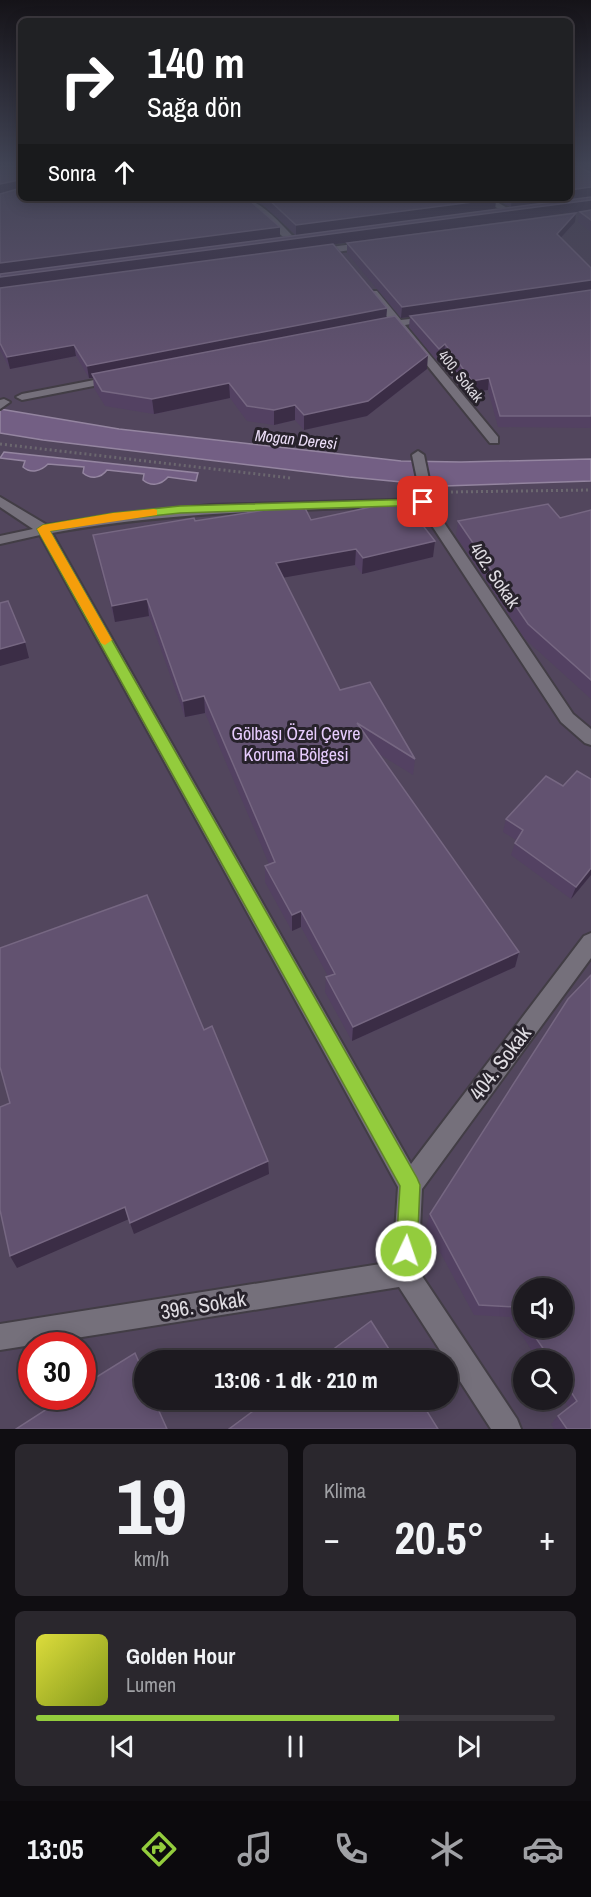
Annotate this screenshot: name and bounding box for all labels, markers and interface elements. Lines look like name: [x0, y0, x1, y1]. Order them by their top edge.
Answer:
text: 140 m: [147, 35, 245, 91]
icon: right: [48, 42, 126, 120]
text: Sağa dön: [147, 89, 242, 125]
icon: ahead: [108, 156, 141, 189]
text: Sonra: [48, 158, 96, 188]
street label: 400. Sokak: [433, 345, 489, 407]
water label: Mogan Deresi: [254, 424, 338, 454]
pin: [397, 476, 448, 527]
icon: arrive: [406, 485, 439, 518]
street label: 402. Sokak: [464, 537, 526, 613]
park label: Gölbaşı Özel Çevre Koruma Bölgesi: [232, 721, 360, 767]
street label: 404. Sokak: [462, 1020, 538, 1106]
position arrow: [374, 1219, 438, 1283]
map controls: [513, 1278, 573, 1410]
button: sound: [513, 1278, 573, 1338]
street label: 396. Sokak: [158, 1284, 248, 1326]
speed limit sign: 30: [18, 1332, 96, 1410]
button: search: [513, 1350, 573, 1410]
text: 13:06 · 1 dk · 210 m: [214, 1365, 378, 1395]
text: 19: [116, 1453, 187, 1558]
text: Klima: [324, 1477, 366, 1504]
text: 20.5°: [395, 1507, 484, 1568]
text: −: [324, 1516, 340, 1560]
text: +: [539, 1516, 555, 1560]
text: km/h: [134, 1545, 169, 1572]
text: Golden Hour: [126, 1641, 235, 1671]
text: Lumen: [126, 1671, 176, 1698]
icon: previous: [106, 1730, 139, 1763]
icon: pause: [279, 1730, 312, 1763]
icon: next: [452, 1730, 485, 1763]
icon: directions: [138, 1828, 180, 1870]
icon: music: [234, 1828, 276, 1870]
icon: phone: [330, 1828, 372, 1870]
icon: climate: [426, 1828, 468, 1870]
icon: car: [522, 1828, 564, 1870]
text: 13:05: [27, 1831, 84, 1867]

